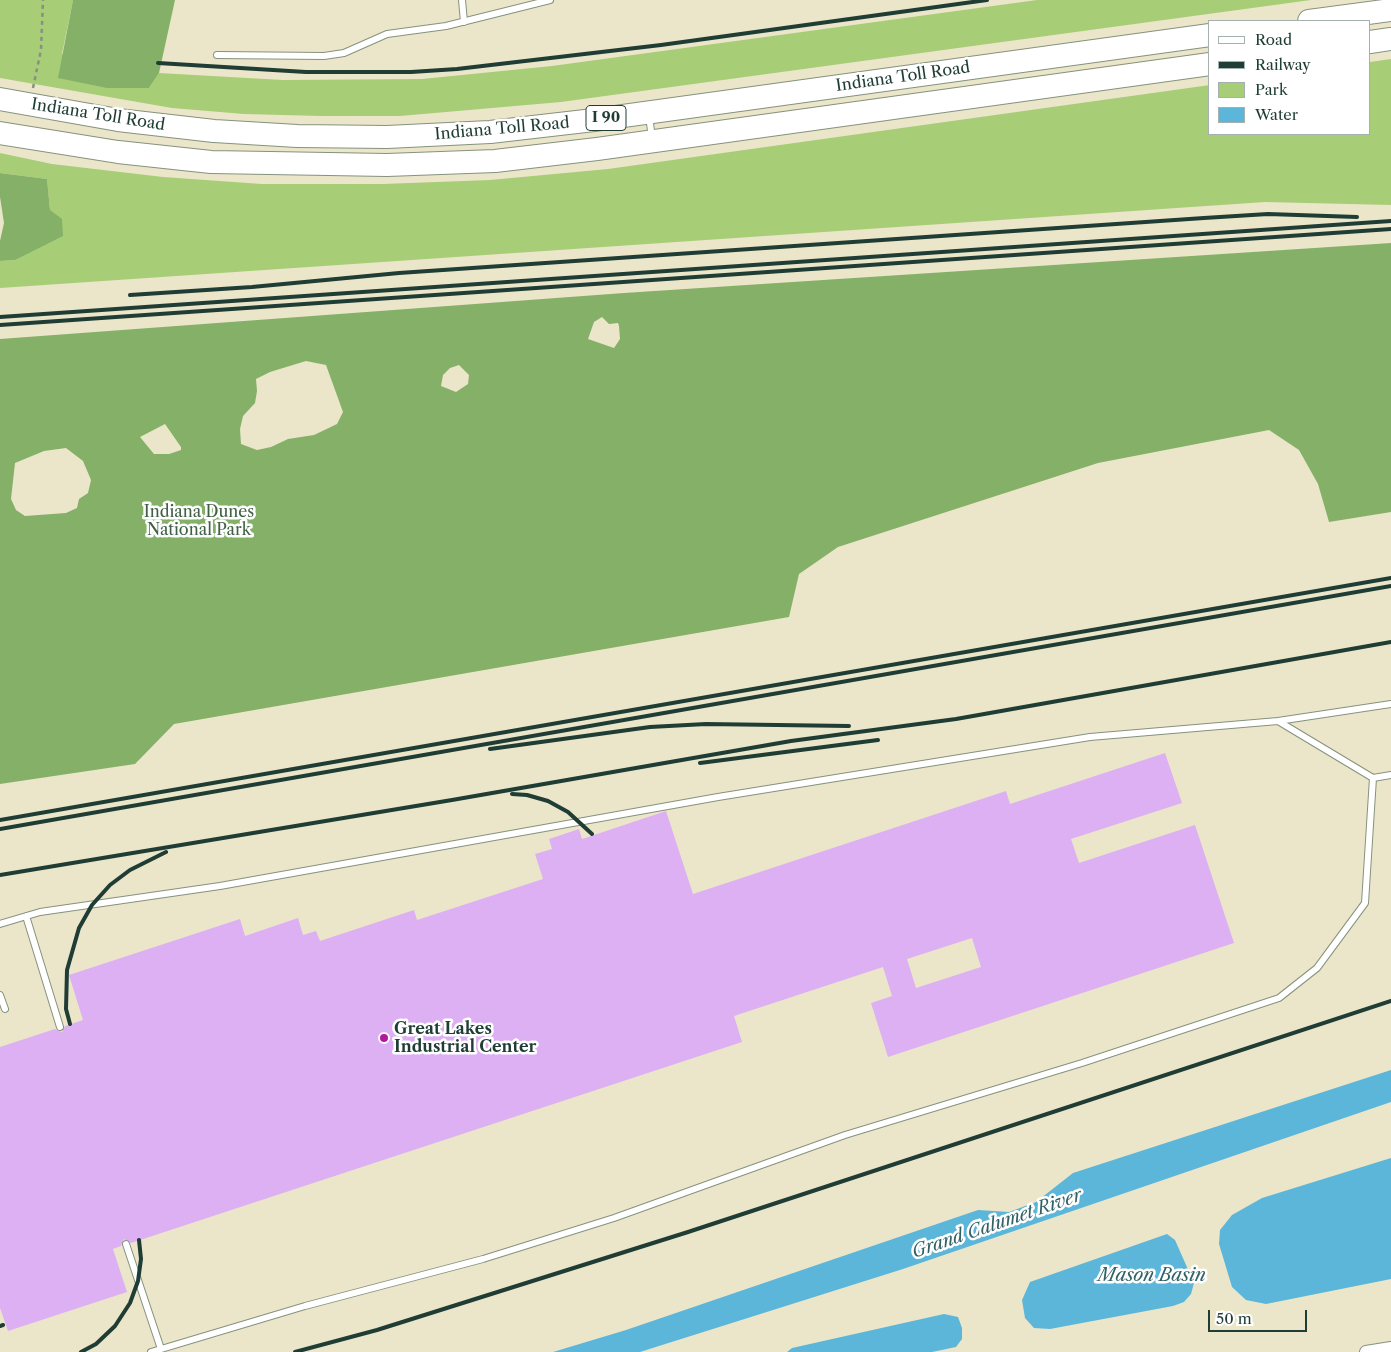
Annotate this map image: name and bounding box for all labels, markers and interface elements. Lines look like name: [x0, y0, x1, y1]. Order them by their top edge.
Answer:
legend: [1208, 20, 1371, 135]
text: Road: [1255, 30, 1292, 49]
text: Railway: [1255, 55, 1311, 74]
street label: Indiana Toll Road: [835, 58, 971, 96]
text: Park: [1255, 80, 1288, 99]
street label: Indiana Toll Road: [30, 95, 166, 135]
text: Water: [1255, 105, 1298, 124]
road number: I 90: [586, 106, 626, 130]
street label: Indiana Toll Road: [434, 114, 570, 144]
park label: Indiana Dunes National Park: [144, 502, 254, 540]
place label: Great Lakes Industrial Center: [394, 1019, 536, 1057]
marker: Great Lakes Industrial Center: [378, 1032, 390, 1044]
water label: Grand Calumet River: [909, 1185, 1085, 1263]
water label: Mason Basin: [1098, 1265, 1206, 1287]
scale bar: [1211, 1300, 1310, 1332]
text: 50 m: [1216, 1309, 1252, 1328]

